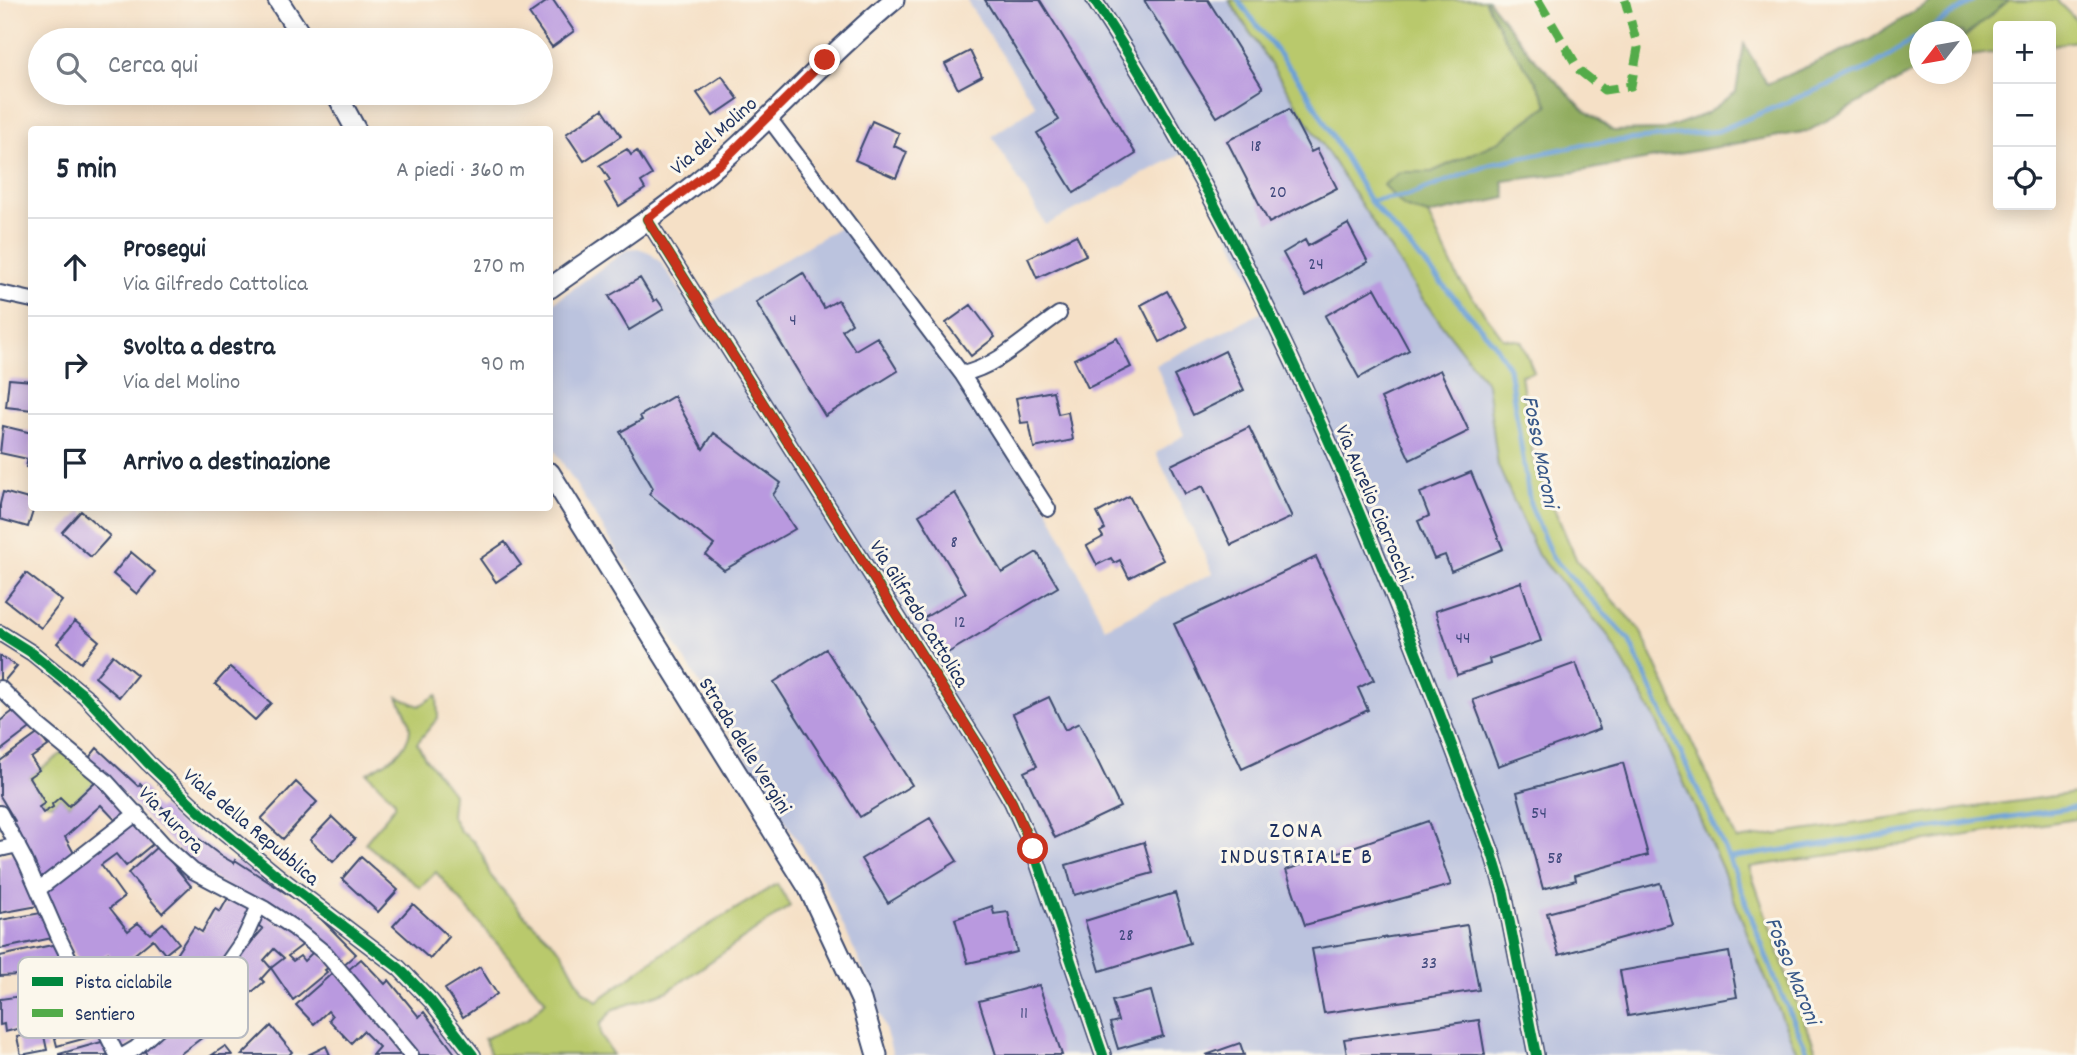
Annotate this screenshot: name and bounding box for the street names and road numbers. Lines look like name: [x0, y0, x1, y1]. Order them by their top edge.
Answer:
street label: Via del Molino: [665, 91, 765, 184]
street label: Via Aurelio Ciarrocchi: [1326, 421, 1419, 588]
street label: Via Gilfredo Cattolica: [860, 535, 975, 695]
street label: Strada delle Vergini: [689, 672, 798, 821]
street label: Viale della Repubblica: [175, 762, 326, 895]
street label: Via Aurora: [130, 780, 211, 863]

